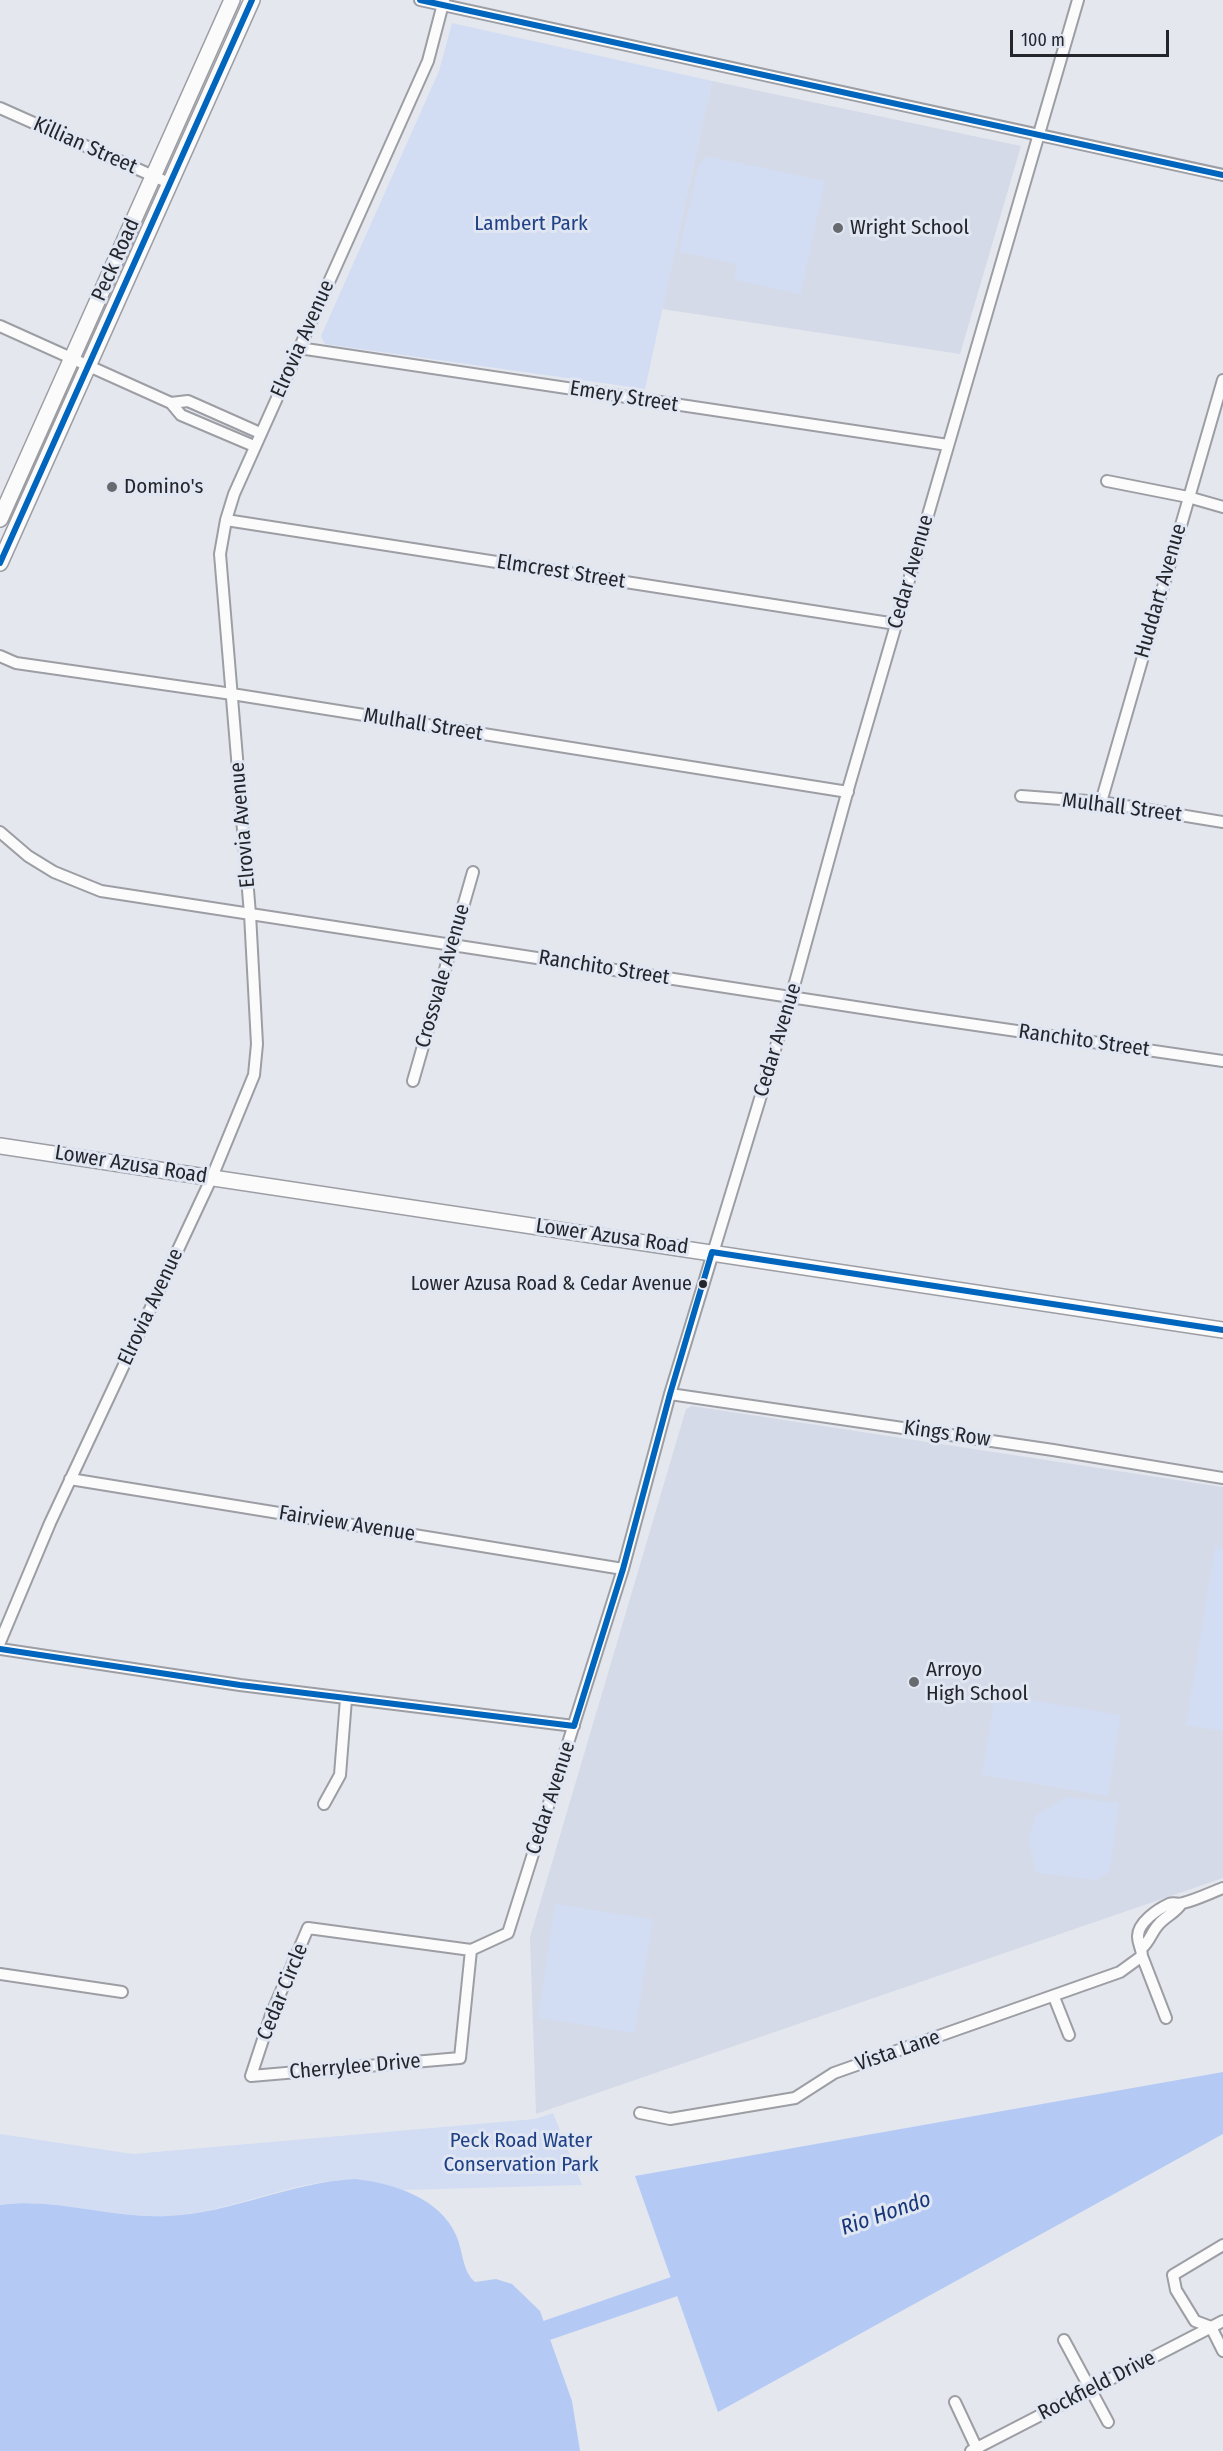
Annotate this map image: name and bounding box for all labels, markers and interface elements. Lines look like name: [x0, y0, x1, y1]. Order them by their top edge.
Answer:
scale bar: [1013, 18, 1172, 56]
text: 100 m: [1021, 29, 1065, 51]
street label: Killian Street: [29, 112, 141, 180]
park label: Lambert Park: [474, 211, 588, 237]
street label: Peck Road: [87, 215, 145, 305]
place label: Wright School: [850, 215, 969, 241]
marker: Wright School: [831, 221, 845, 235]
street label: Elrovia Avenue: [266, 276, 340, 402]
street label: Emery Street: [568, 376, 680, 418]
place label: Domino's: [124, 474, 204, 500]
marker: Domino's: [105, 480, 119, 494]
street label: Cedar Avenue: [883, 512, 939, 632]
street label: Huddart Avenue: [1130, 521, 1192, 661]
street label: Elmcrest Street: [495, 549, 627, 595]
street label: Mulhall Street: [362, 703, 484, 747]
street label: Elrovia Avenue: [225, 761, 261, 889]
street label: Mulhall Street: [1061, 788, 1183, 828]
street label: Crossvale Avenue: [410, 901, 476, 1051]
street label: Ranchito Street: [537, 945, 671, 991]
street label: Cedar Avenue: [749, 980, 807, 1100]
street label: Ranchito Street: [1017, 1019, 1151, 1063]
street label: Lower Azusa Road: [53, 1141, 209, 1189]
street label: Lower Azusa Road: [534, 1214, 690, 1260]
street label: Elrovia Avenue: [113, 1245, 189, 1369]
place label: Lower Azusa Road & Cedar Avenue: [411, 1272, 692, 1296]
marker: Lower Azusa Road & Cedar Avenue: [697, 1278, 709, 1290]
street label: Kings Row: [902, 1415, 992, 1453]
street label: Fairview Avenue: [277, 1501, 417, 1547]
place label: Arroyo High School: [926, 1657, 1028, 1707]
marker: Arroyo High School: [907, 1675, 921, 1689]
street label: Cedar Avenue: [521, 1738, 581, 1858]
street label: Cedar Circle: [252, 1940, 314, 2044]
street label: Vista Lane: [852, 2025, 944, 2077]
street label: Cherrylee Drive: [288, 2049, 422, 2085]
park label: Peck Road Water Conservation Park: [444, 2128, 598, 2178]
water label: Rio Hondo: [837, 2186, 935, 2242]
street label: Rockfield Drive: [1034, 2346, 1160, 2426]

